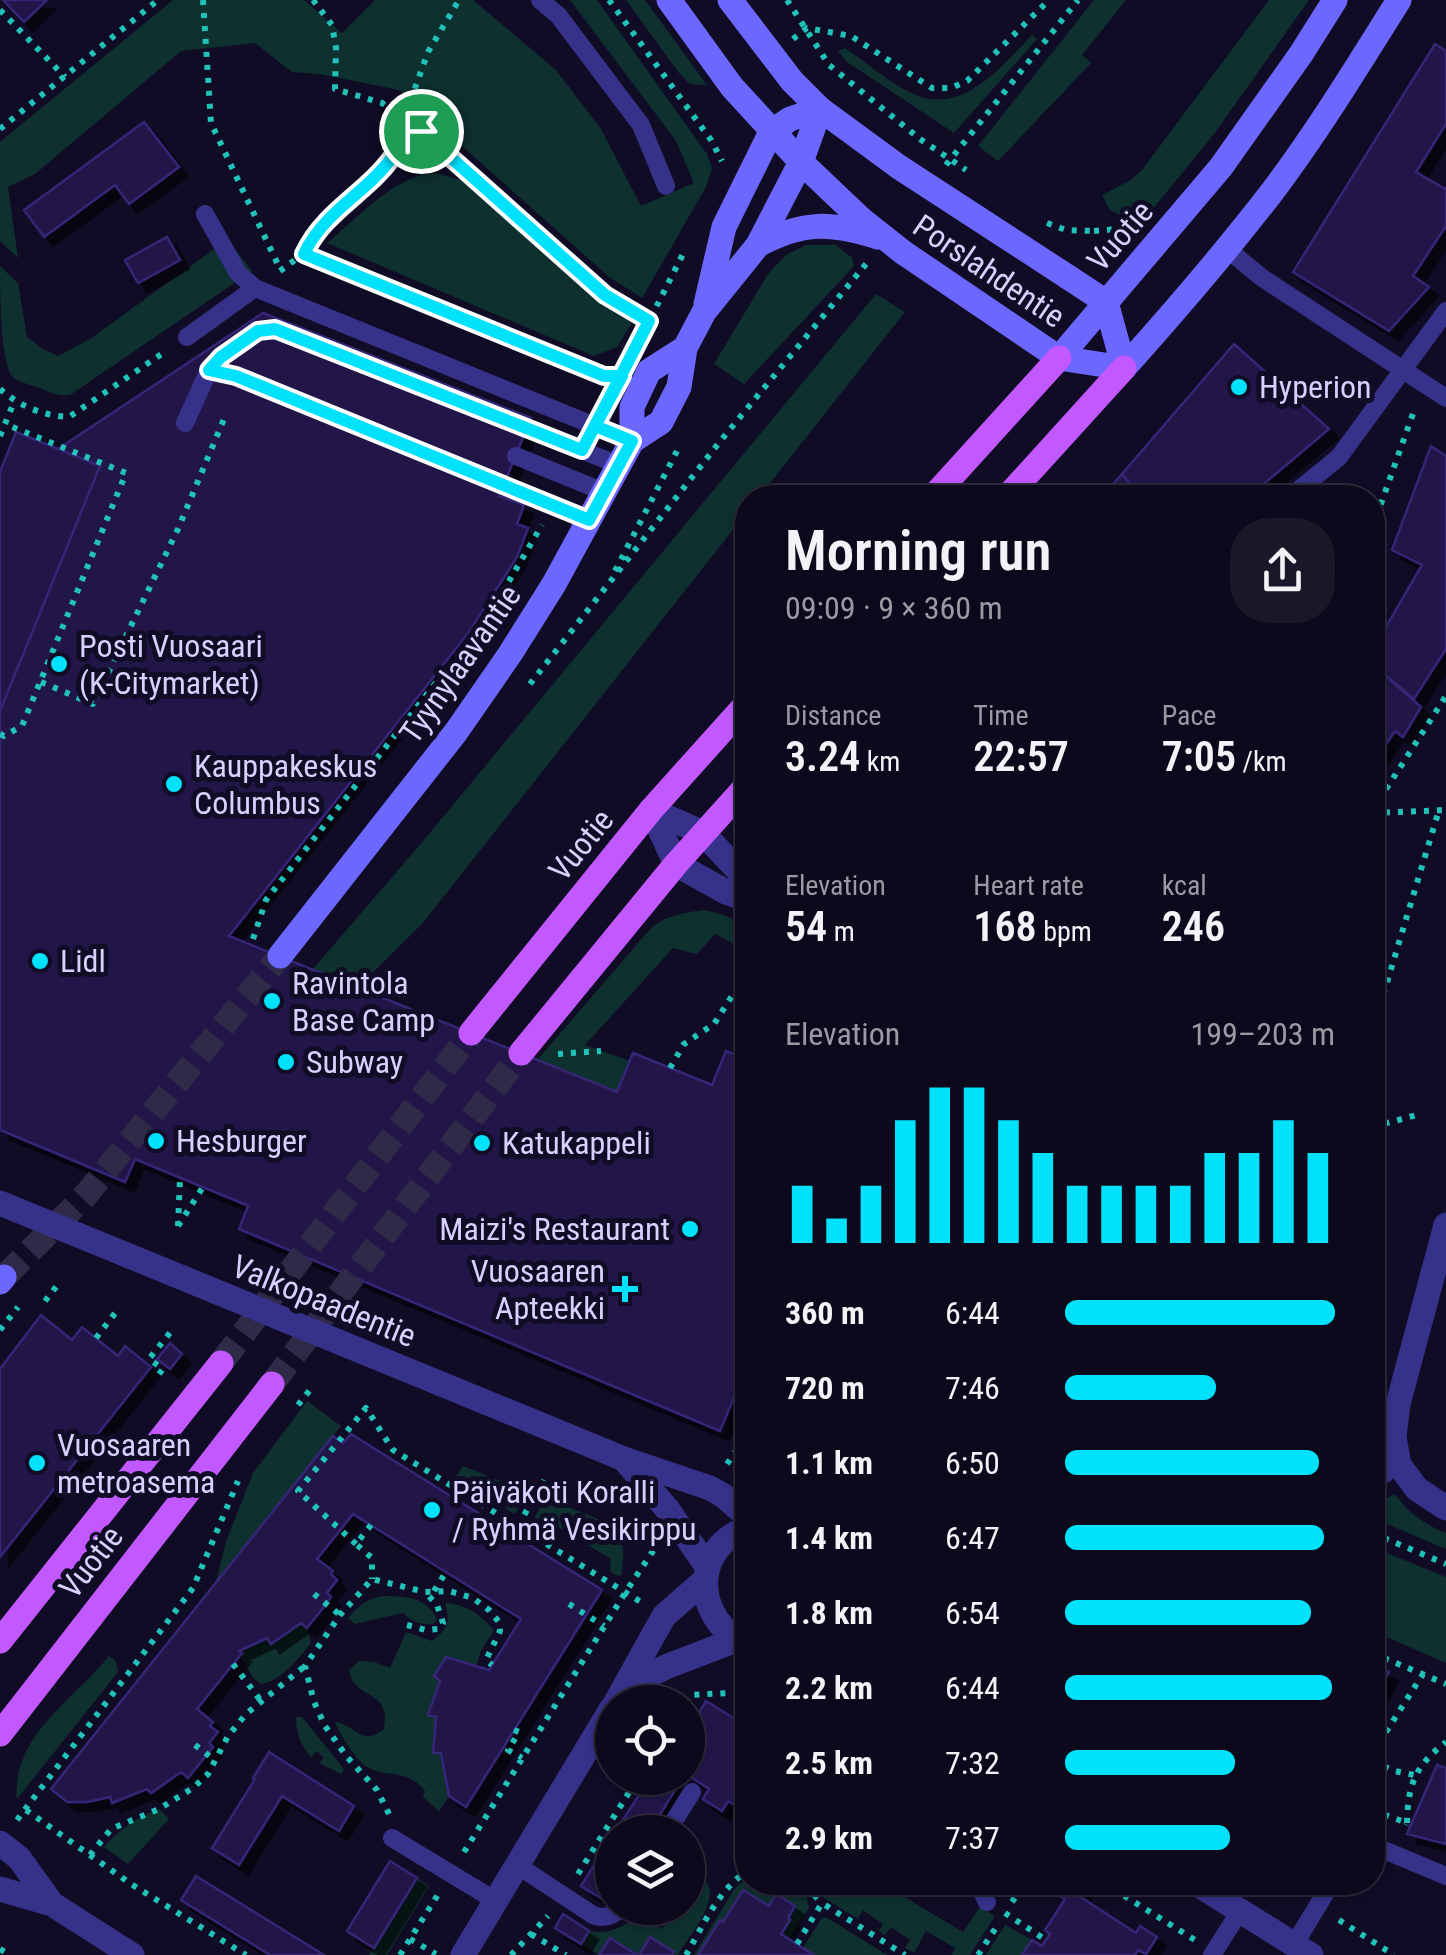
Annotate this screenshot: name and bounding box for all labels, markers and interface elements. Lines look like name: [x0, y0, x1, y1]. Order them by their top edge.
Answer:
pin: [379, 89, 464, 174]
icon: arrive: [394, 104, 449, 159]
street label: Vuotie: [1079, 193, 1161, 279]
street label: Porslahdentie: [906, 207, 1072, 335]
place label: Hyperion: [1259, 368, 1372, 406]
marker: Hyperion: [1228, 376, 1250, 398]
button: share: [1230, 518, 1335, 623]
text: Morning run: [785, 519, 1051, 583]
street label: Tyynylaavantie: [391, 577, 529, 751]
text: 09:09 · 9 × 360 m: [785, 589, 1003, 627]
place label: Posti Vuosaari (K-Citymarket): [79, 627, 263, 702]
marker: Posti Vuosaari (K-Citymarket): [48, 653, 70, 675]
text: Distance: [785, 699, 882, 732]
text: Time: [973, 699, 1029, 732]
text: Pace: [1162, 699, 1217, 732]
text: 3.24: [785, 732, 860, 781]
text: 22:57: [973, 732, 1069, 781]
text: 7:05: [1162, 732, 1236, 781]
text: km: [860, 745, 900, 778]
text: /km: [1236, 745, 1287, 778]
place label: Kauppakeskus Columbus: [194, 747, 377, 822]
marker: Kauppakeskus Columbus: [163, 773, 185, 795]
street label: Vuotie: [541, 802, 621, 888]
text: Elevation: [785, 869, 886, 902]
text: Heart rate: [973, 869, 1084, 902]
text: kcal: [1162, 869, 1207, 902]
text: 54: [785, 902, 827, 951]
text: 168: [973, 902, 1037, 951]
text: 246: [1162, 902, 1225, 951]
text: m: [827, 915, 855, 948]
text: bpm: [1037, 915, 1092, 948]
place label: Lidl: [60, 942, 106, 980]
marker: Lidl: [29, 950, 51, 972]
place label: Ravintola Base Camp: [292, 964, 435, 1039]
marker: Ravintola Base Camp: [261, 990, 283, 1012]
text: Elevation: [785, 1015, 900, 1053]
text: 199–203 m: [1190, 1015, 1335, 1053]
place label: Subway: [306, 1043, 403, 1081]
marker: Subway: [275, 1051, 297, 1073]
place label: Hesburger: [176, 1122, 307, 1160]
place label: Katukappeli: [502, 1124, 651, 1162]
marker: Hesburger: [145, 1130, 167, 1152]
marker: Katukappeli: [471, 1132, 493, 1154]
place label: Maizi's Restaurant: [439, 1210, 670, 1248]
marker: Maizi's Restaurant: [679, 1218, 701, 1240]
street label: Valkopaadentie: [226, 1247, 422, 1355]
place label: Vuosaaren Apteekki: [471, 1252, 605, 1327]
marker: Vuosaaren Apteekki: [614, 1278, 636, 1300]
text: 360 m: [785, 1294, 865, 1332]
text: 6:44: [945, 1294, 1000, 1332]
text: 720 m: [785, 1369, 865, 1407]
text: 7:46: [945, 1369, 1000, 1407]
place label: Vuosaaren metroasema: [57, 1426, 215, 1501]
text: 1.1 km: [785, 1444, 873, 1482]
text: 6:50: [945, 1444, 1000, 1482]
marker: Vuosaaren metroasema: [26, 1452, 48, 1474]
place label: Päiväkoti Koralli / Ryhmä Vesikirppu: [452, 1473, 696, 1548]
marker: Päiväkoti Koralli / Ryhmä Vesikirppu: [421, 1499, 443, 1521]
street label: Vuotie: [51, 1518, 131, 1606]
text: 1.4 km: [785, 1519, 873, 1557]
text: 6:47: [945, 1519, 1000, 1557]
text: 1.8 km: [785, 1594, 873, 1632]
text: 6:54: [945, 1594, 1000, 1632]
text: 2.2 km: [785, 1669, 873, 1707]
text: 6:44: [945, 1669, 1000, 1707]
map controls: [595, 1685, 705, 1925]
button: locate: [595, 1685, 705, 1795]
text: 2.5 km: [785, 1744, 873, 1782]
text: 7:32: [945, 1744, 1000, 1782]
button: layers: [595, 1815, 705, 1925]
text: 2.9 km: [785, 1819, 873, 1857]
text: 7:37: [945, 1819, 1000, 1857]

